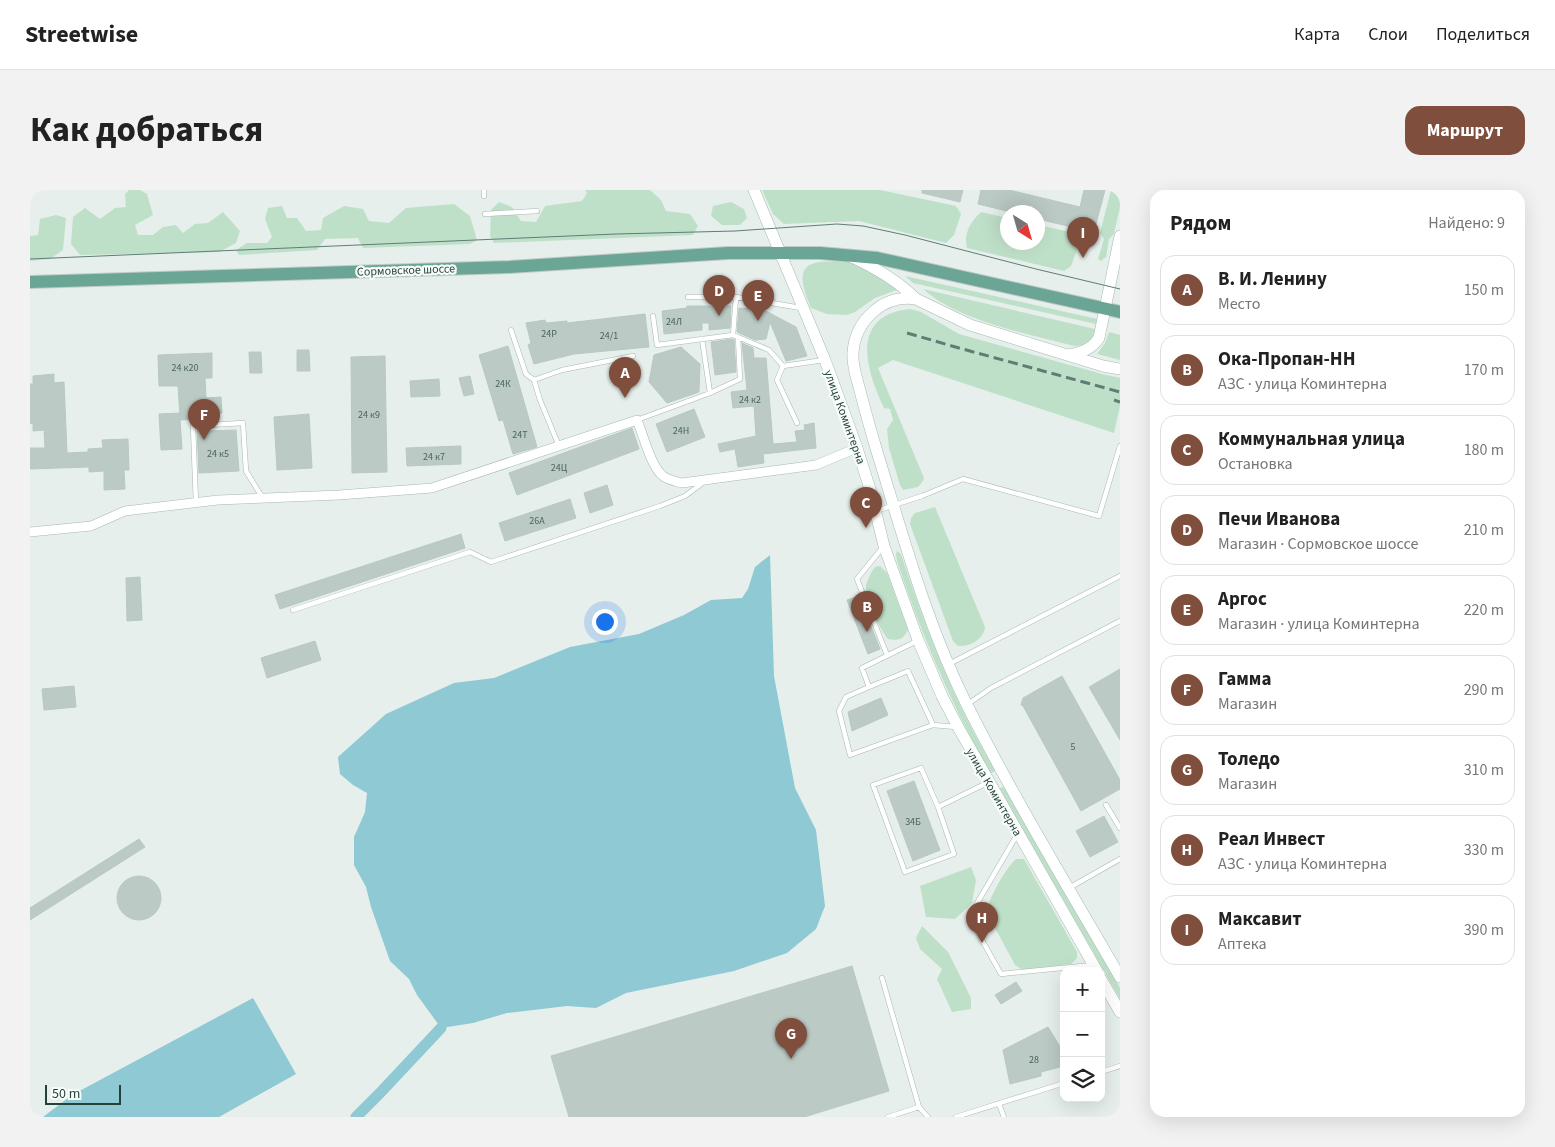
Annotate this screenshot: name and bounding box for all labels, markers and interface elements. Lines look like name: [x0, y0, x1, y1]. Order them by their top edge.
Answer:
text: Streetwise: [25, 17, 138, 52]
text: Карта: [1294, 22, 1340, 47]
text: Слои: [1368, 22, 1408, 47]
text: Поделиться: [1436, 22, 1530, 47]
text: Как добраться: [30, 105, 263, 155]
button: Маршрут: [1405, 106, 1525, 155]
north arrow: [1000, 205, 1045, 250]
text: Рядом: [1170, 208, 1231, 238]
text: Найдено: 9: [1428, 212, 1505, 234]
pin: I: [1067, 217, 1099, 258]
street label: Сормовское шоссе: [357, 260, 455, 281]
text: В. И. Ленину: [1218, 266, 1327, 293]
pin: D: [703, 275, 735, 316]
text: A: [1182, 279, 1192, 301]
text: 150 m: [1464, 279, 1504, 301]
pin: E: [742, 280, 774, 321]
text: Место: [1218, 293, 1261, 315]
house number: 24Л: [666, 315, 682, 329]
house number: 24Р: [541, 327, 557, 341]
house number: 24/1: [600, 329, 618, 343]
text: Ока-Пропан-НН: [1218, 346, 1355, 373]
pin: A: [609, 357, 641, 398]
text: B: [1182, 359, 1192, 381]
text: 170 m: [1464, 359, 1504, 381]
house number: 24 к20: [172, 361, 198, 375]
street label: улица Коминтерна: [820, 368, 869, 467]
text: АЗС · улица Коминтерна: [1218, 373, 1387, 395]
house number: 24К: [495, 377, 511, 391]
house number: 24 к2: [739, 393, 761, 407]
pin: F: [188, 399, 220, 440]
house number: 24 к9: [358, 408, 380, 422]
house number: 24Н: [673, 424, 689, 438]
text: Коммунальная улица: [1218, 426, 1405, 453]
house number: 24Т: [512, 428, 528, 442]
text: C: [1182, 439, 1192, 461]
text: 180 m: [1464, 439, 1504, 461]
house number: 24 к5: [207, 447, 229, 461]
house number: 24 к7: [423, 450, 445, 464]
text: Остановка: [1218, 453, 1292, 475]
house number: 24Ц: [551, 461, 568, 475]
pin: C: [850, 487, 882, 528]
text: Печи Иванова: [1218, 506, 1340, 533]
house number: 26А: [529, 514, 545, 528]
text: D: [1182, 519, 1192, 541]
text: 210 m: [1464, 519, 1504, 541]
text: Магазин · Сормовское шоссе: [1218, 533, 1418, 555]
text: Аргос: [1218, 586, 1267, 613]
pin: B: [851, 591, 883, 632]
text: E: [1183, 599, 1191, 621]
text: 220 m: [1464, 599, 1504, 621]
your location: [592, 609, 618, 635]
text: Магазин · улица Коминтерна: [1218, 613, 1420, 635]
text: Гамма: [1218, 666, 1271, 693]
text: F: [1183, 679, 1191, 701]
text: 290 m: [1464, 679, 1504, 701]
text: Магазин: [1218, 693, 1277, 715]
house number: 5: [1071, 740, 1076, 754]
street label: улица Коминтерна: [961, 745, 1026, 839]
text: Толедо: [1218, 746, 1280, 773]
text: G: [1182, 759, 1192, 781]
text: 310 m: [1464, 759, 1504, 781]
text: Магазин: [1218, 773, 1277, 795]
house number: 34Б: [905, 815, 921, 829]
text: Реал Инвест: [1218, 826, 1325, 853]
text: H: [1182, 839, 1192, 861]
text: 330 m: [1464, 839, 1504, 861]
text: АЗС · улица Коминтерна: [1218, 853, 1387, 875]
pin: H: [966, 902, 998, 943]
text: Максавит: [1218, 906, 1302, 933]
text: I: [1185, 919, 1189, 941]
text: 390 m: [1464, 919, 1504, 941]
text: Аптека: [1218, 933, 1266, 955]
map controls: [1060, 967, 1105, 1102]
button: +: [1060, 967, 1105, 1012]
button: −: [1060, 1012, 1105, 1057]
pin: G: [775, 1018, 807, 1059]
house number: 28: [1029, 1053, 1039, 1067]
button: layers: [1060, 1057, 1105, 1102]
scale bar: [45, 1082, 121, 1105]
text: 50 m: [52, 1084, 80, 1104]

